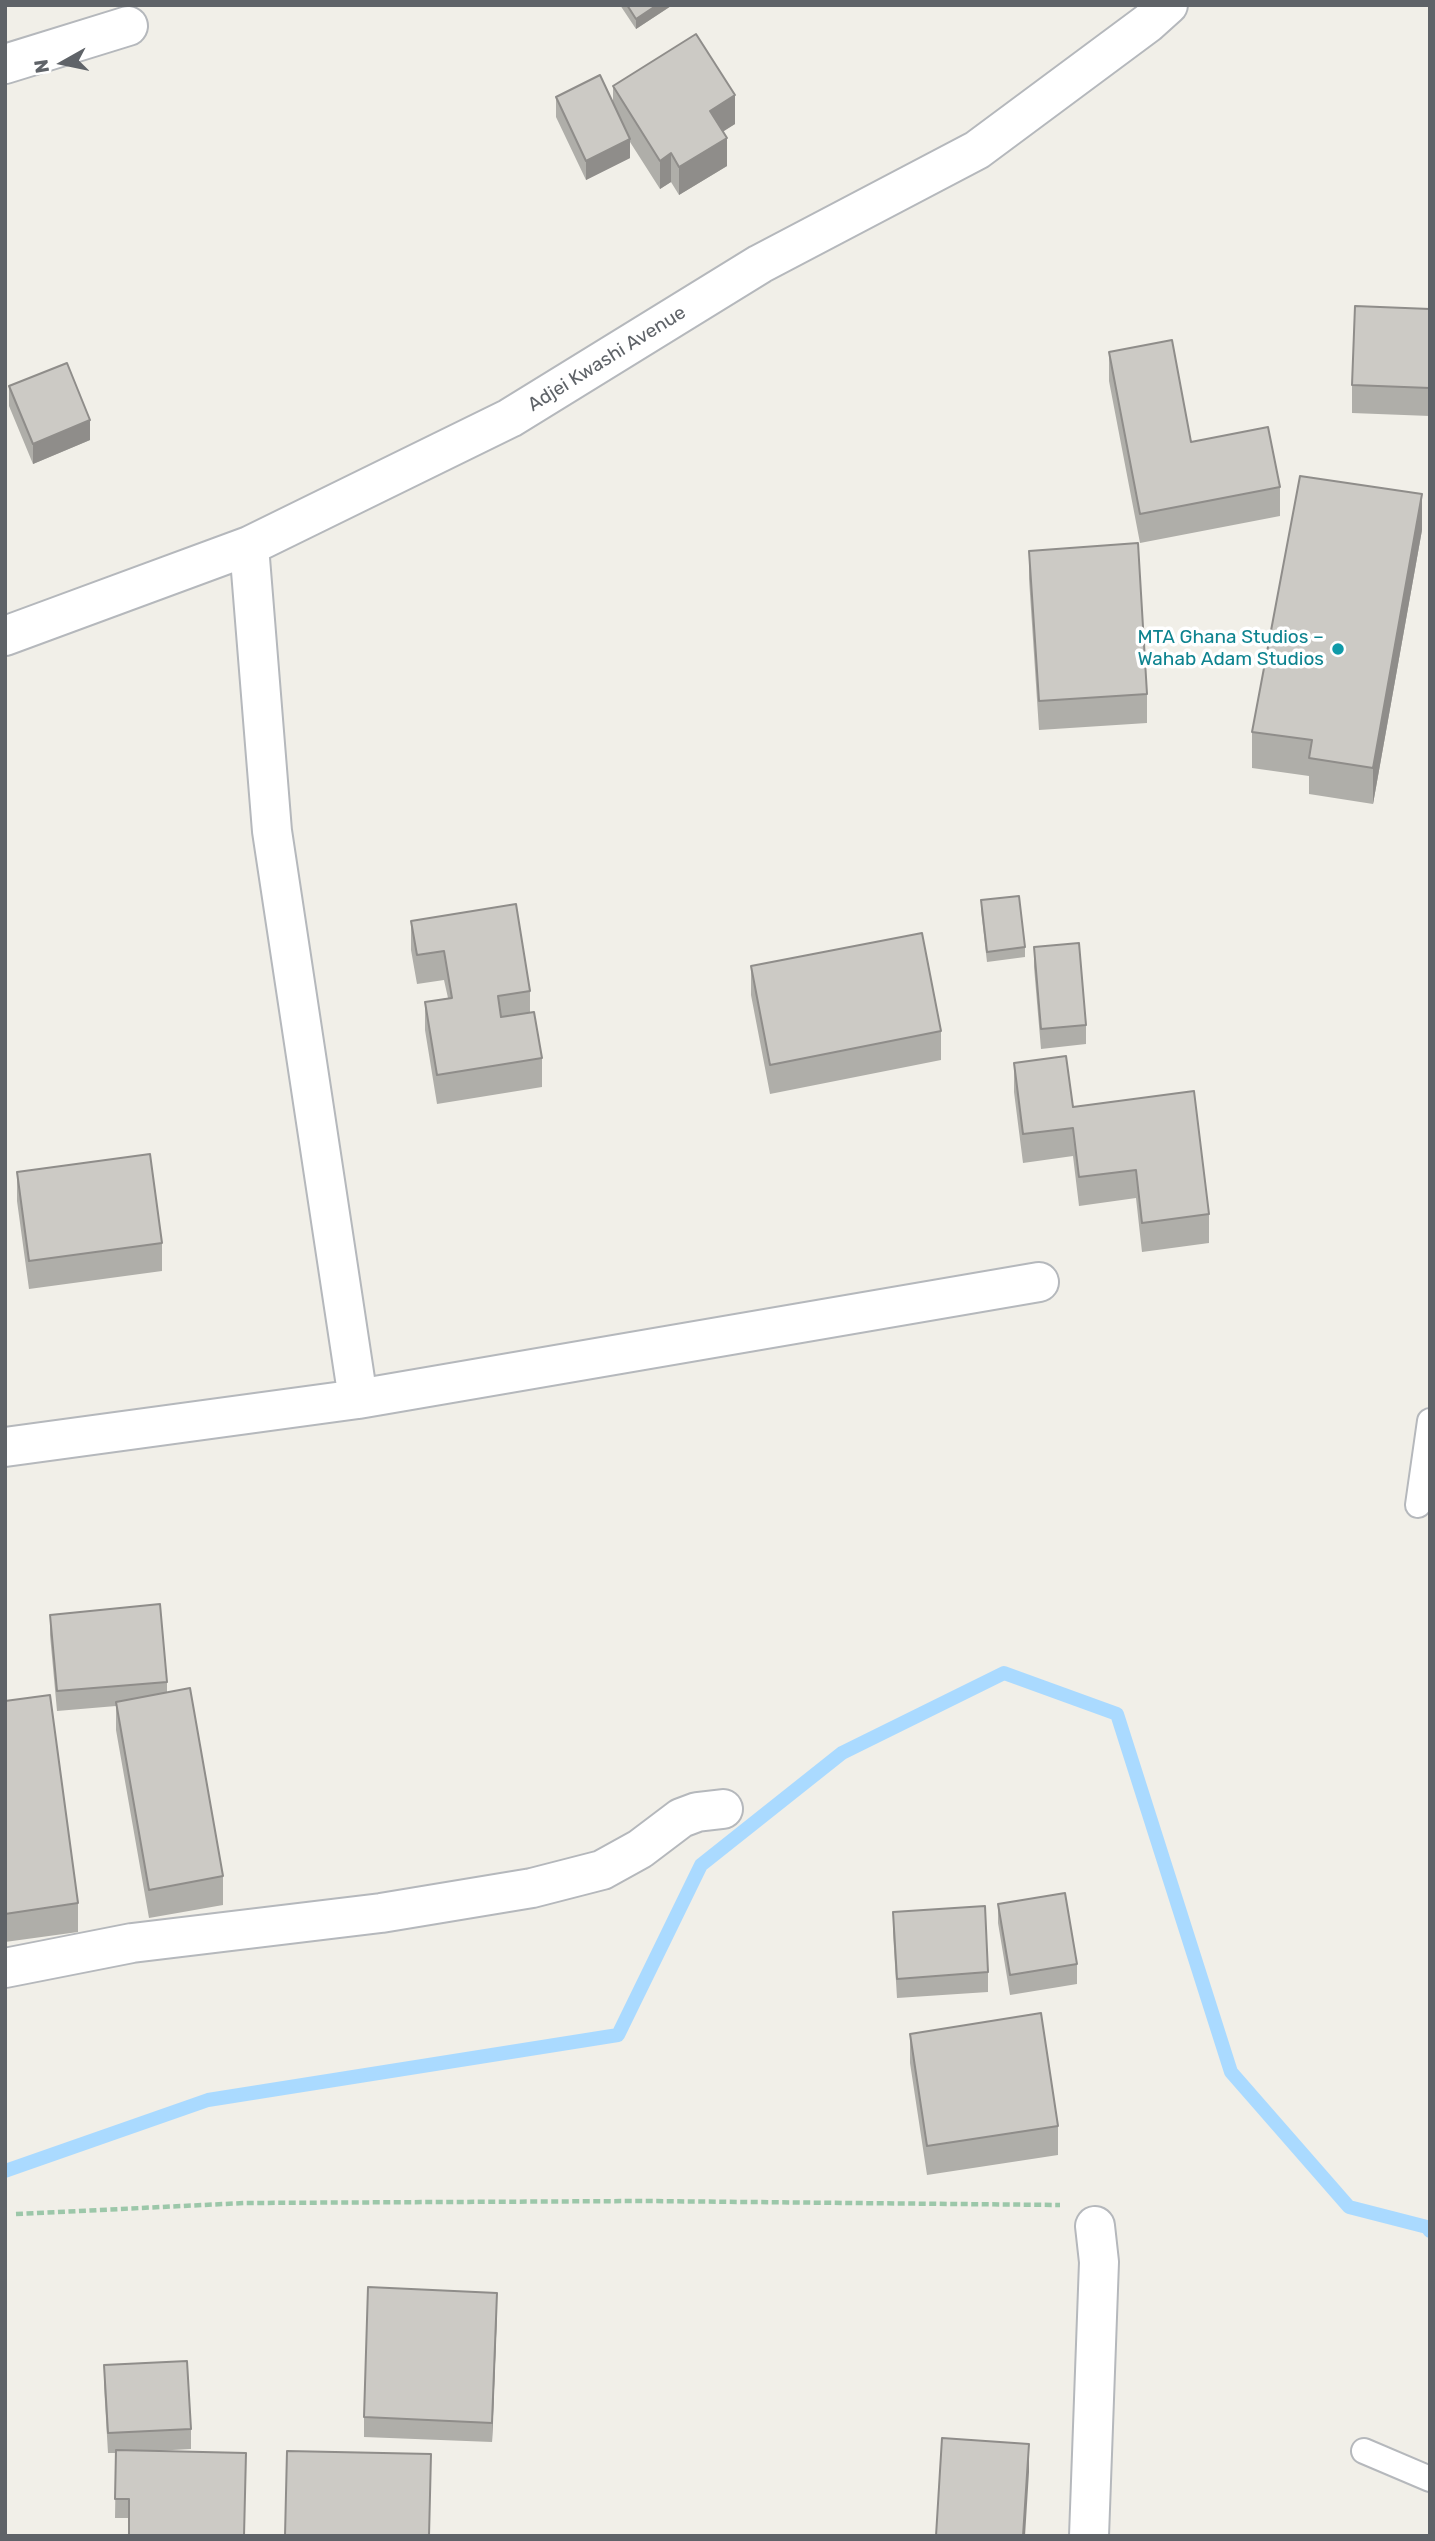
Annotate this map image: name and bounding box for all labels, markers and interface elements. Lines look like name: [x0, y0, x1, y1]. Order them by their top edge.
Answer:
north arrow: [28, 28, 98, 98]
text: N: [29, 58, 54, 75]
street label: Adjei Kwashi Avenue: [524, 301, 690, 417]
place label: MTA Ghana Studios – Wahab Adam Studios: [1138, 627, 1324, 671]
marker: MTA Ghana Studios – Wahab Adam Studios: [1330, 641, 1346, 657]

